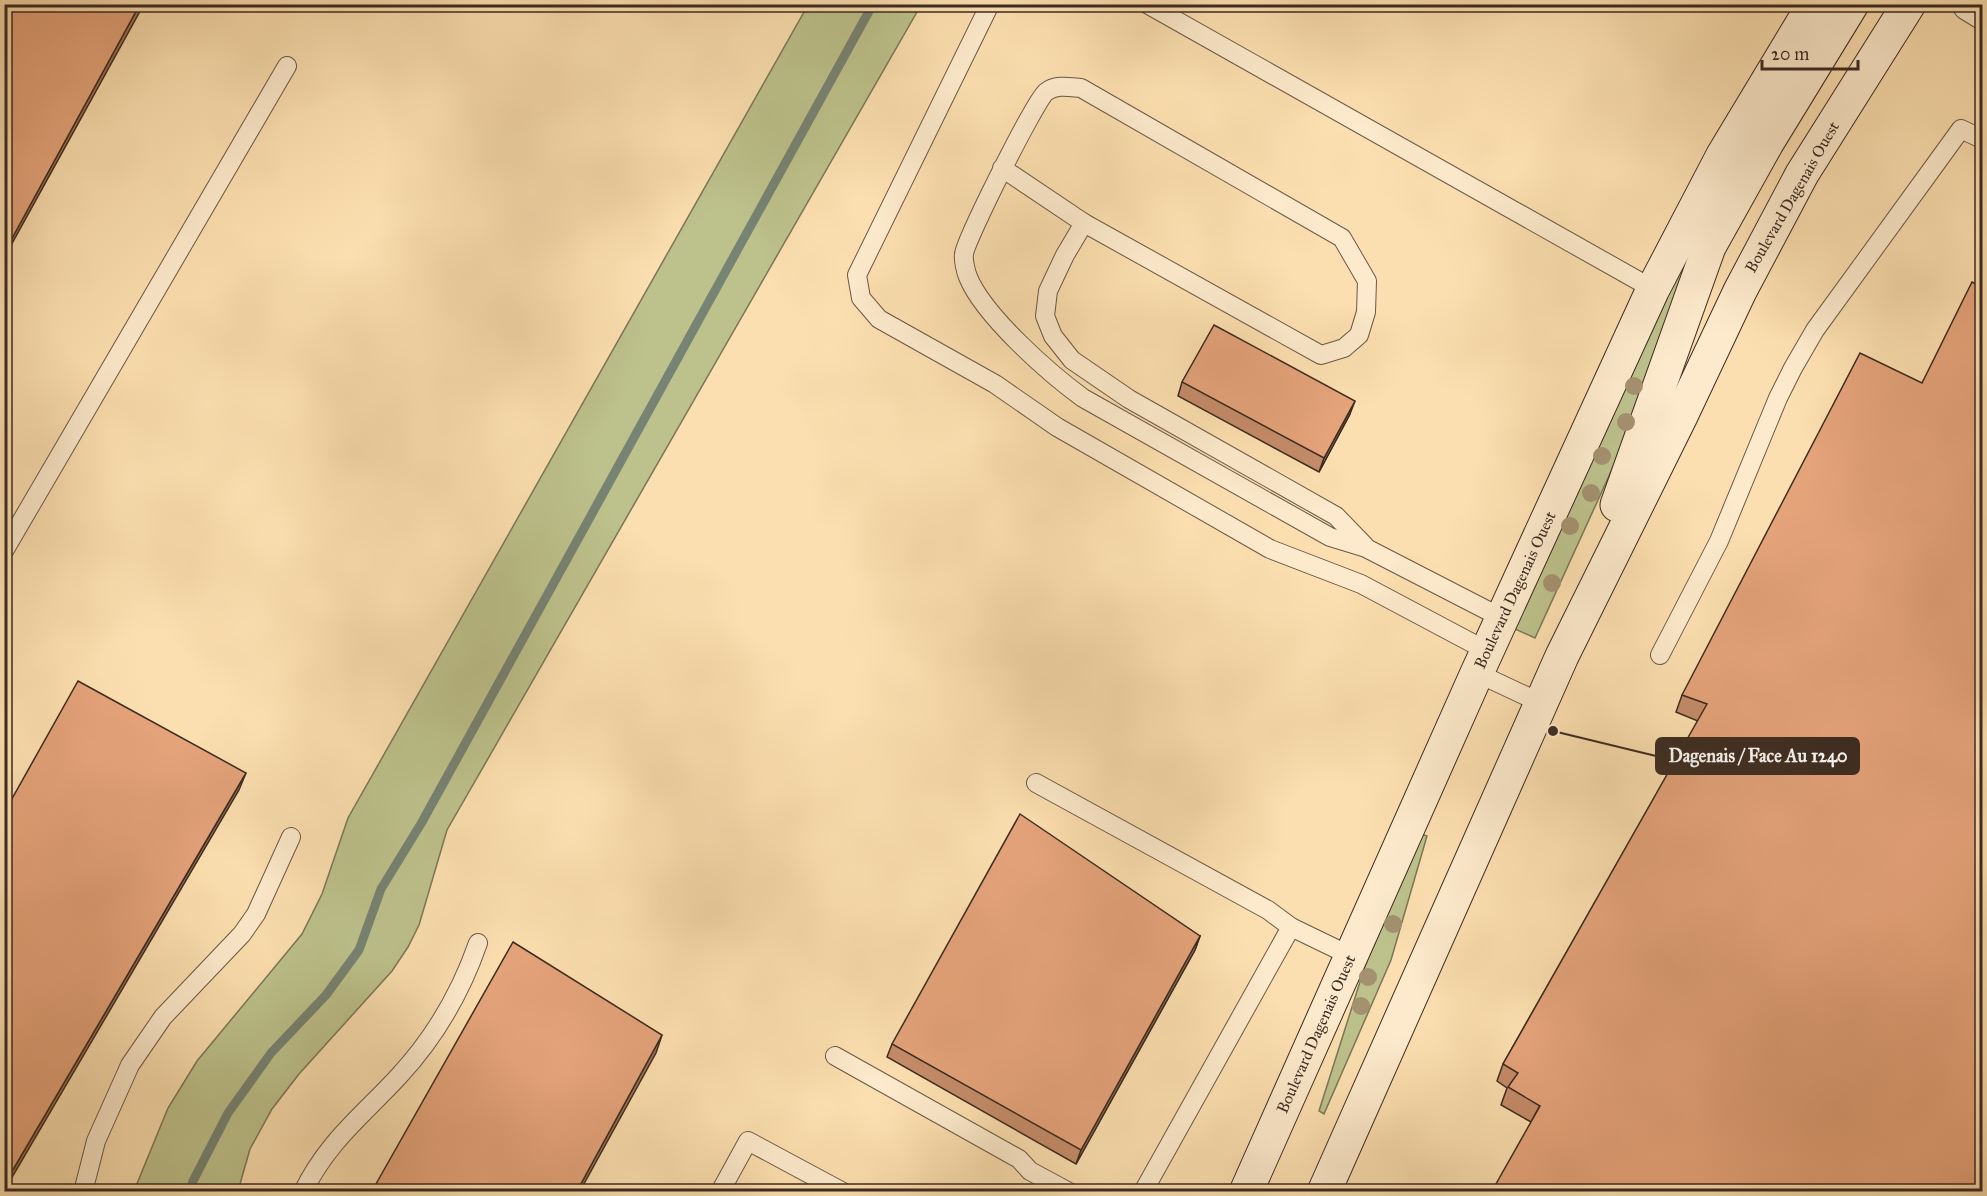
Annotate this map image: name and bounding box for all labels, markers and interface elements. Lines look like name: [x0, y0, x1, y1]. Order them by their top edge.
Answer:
scale bar: [1762, 33, 1858, 71]
text: 20 m: [1771, 43, 1809, 65]
street label: Boulevard Dagenais Ouest: [1741, 118, 1844, 276]
street label: Boulevard Dagenais Ouest: [1470, 508, 1561, 672]
callout: Dagenais / Face Au 1240: [1656, 738, 1859, 774]
text: Dagenais / Face Au 1240: [1669, 745, 1847, 768]
street label: Boulevard Dagenais Ouest: [1272, 952, 1361, 1117]

